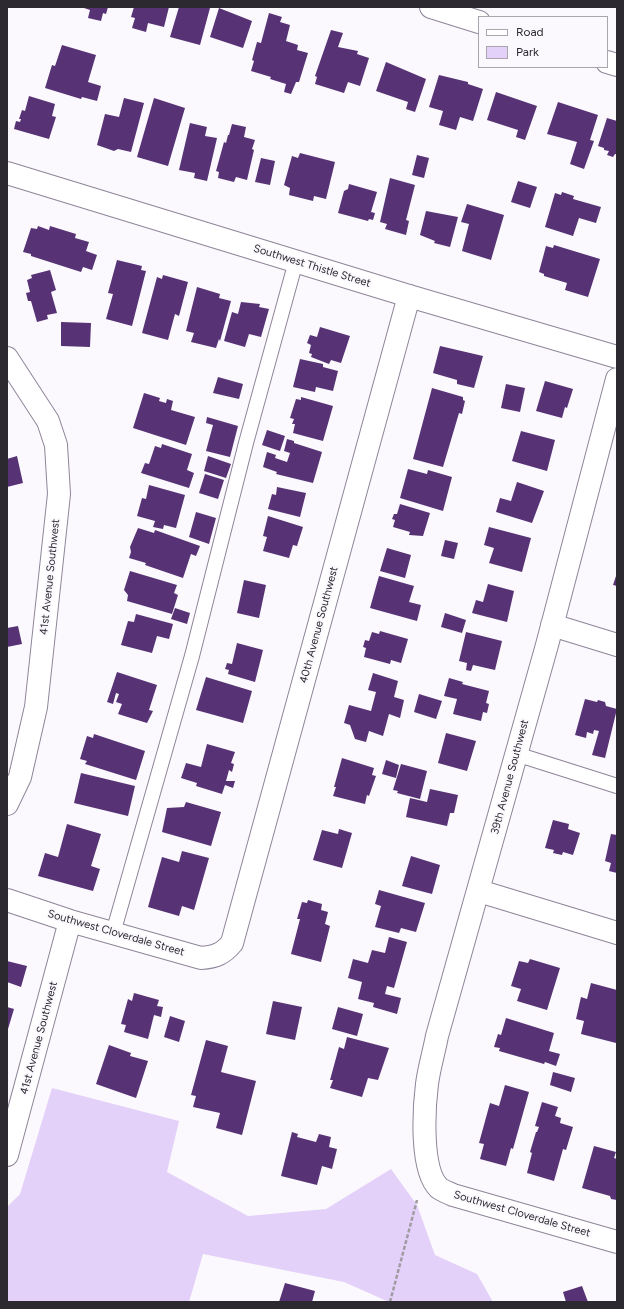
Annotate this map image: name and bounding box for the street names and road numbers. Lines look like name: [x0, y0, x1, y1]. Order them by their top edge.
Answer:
street label: Southwest Thistle Street: [252, 242, 372, 290]
street label: 41st Avenue Southwest: [37, 518, 63, 636]
street label: 40th Avenue Southwest: [297, 565, 341, 685]
street label: 39th Avenue Southwest: [488, 718, 532, 836]
street label: Southwest Cloverdale Street: [46, 907, 186, 959]
street label: 41st Avenue Southwest: [18, 980, 60, 1096]
street label: Southwest Cloverdale Street: [452, 1188, 592, 1240]

